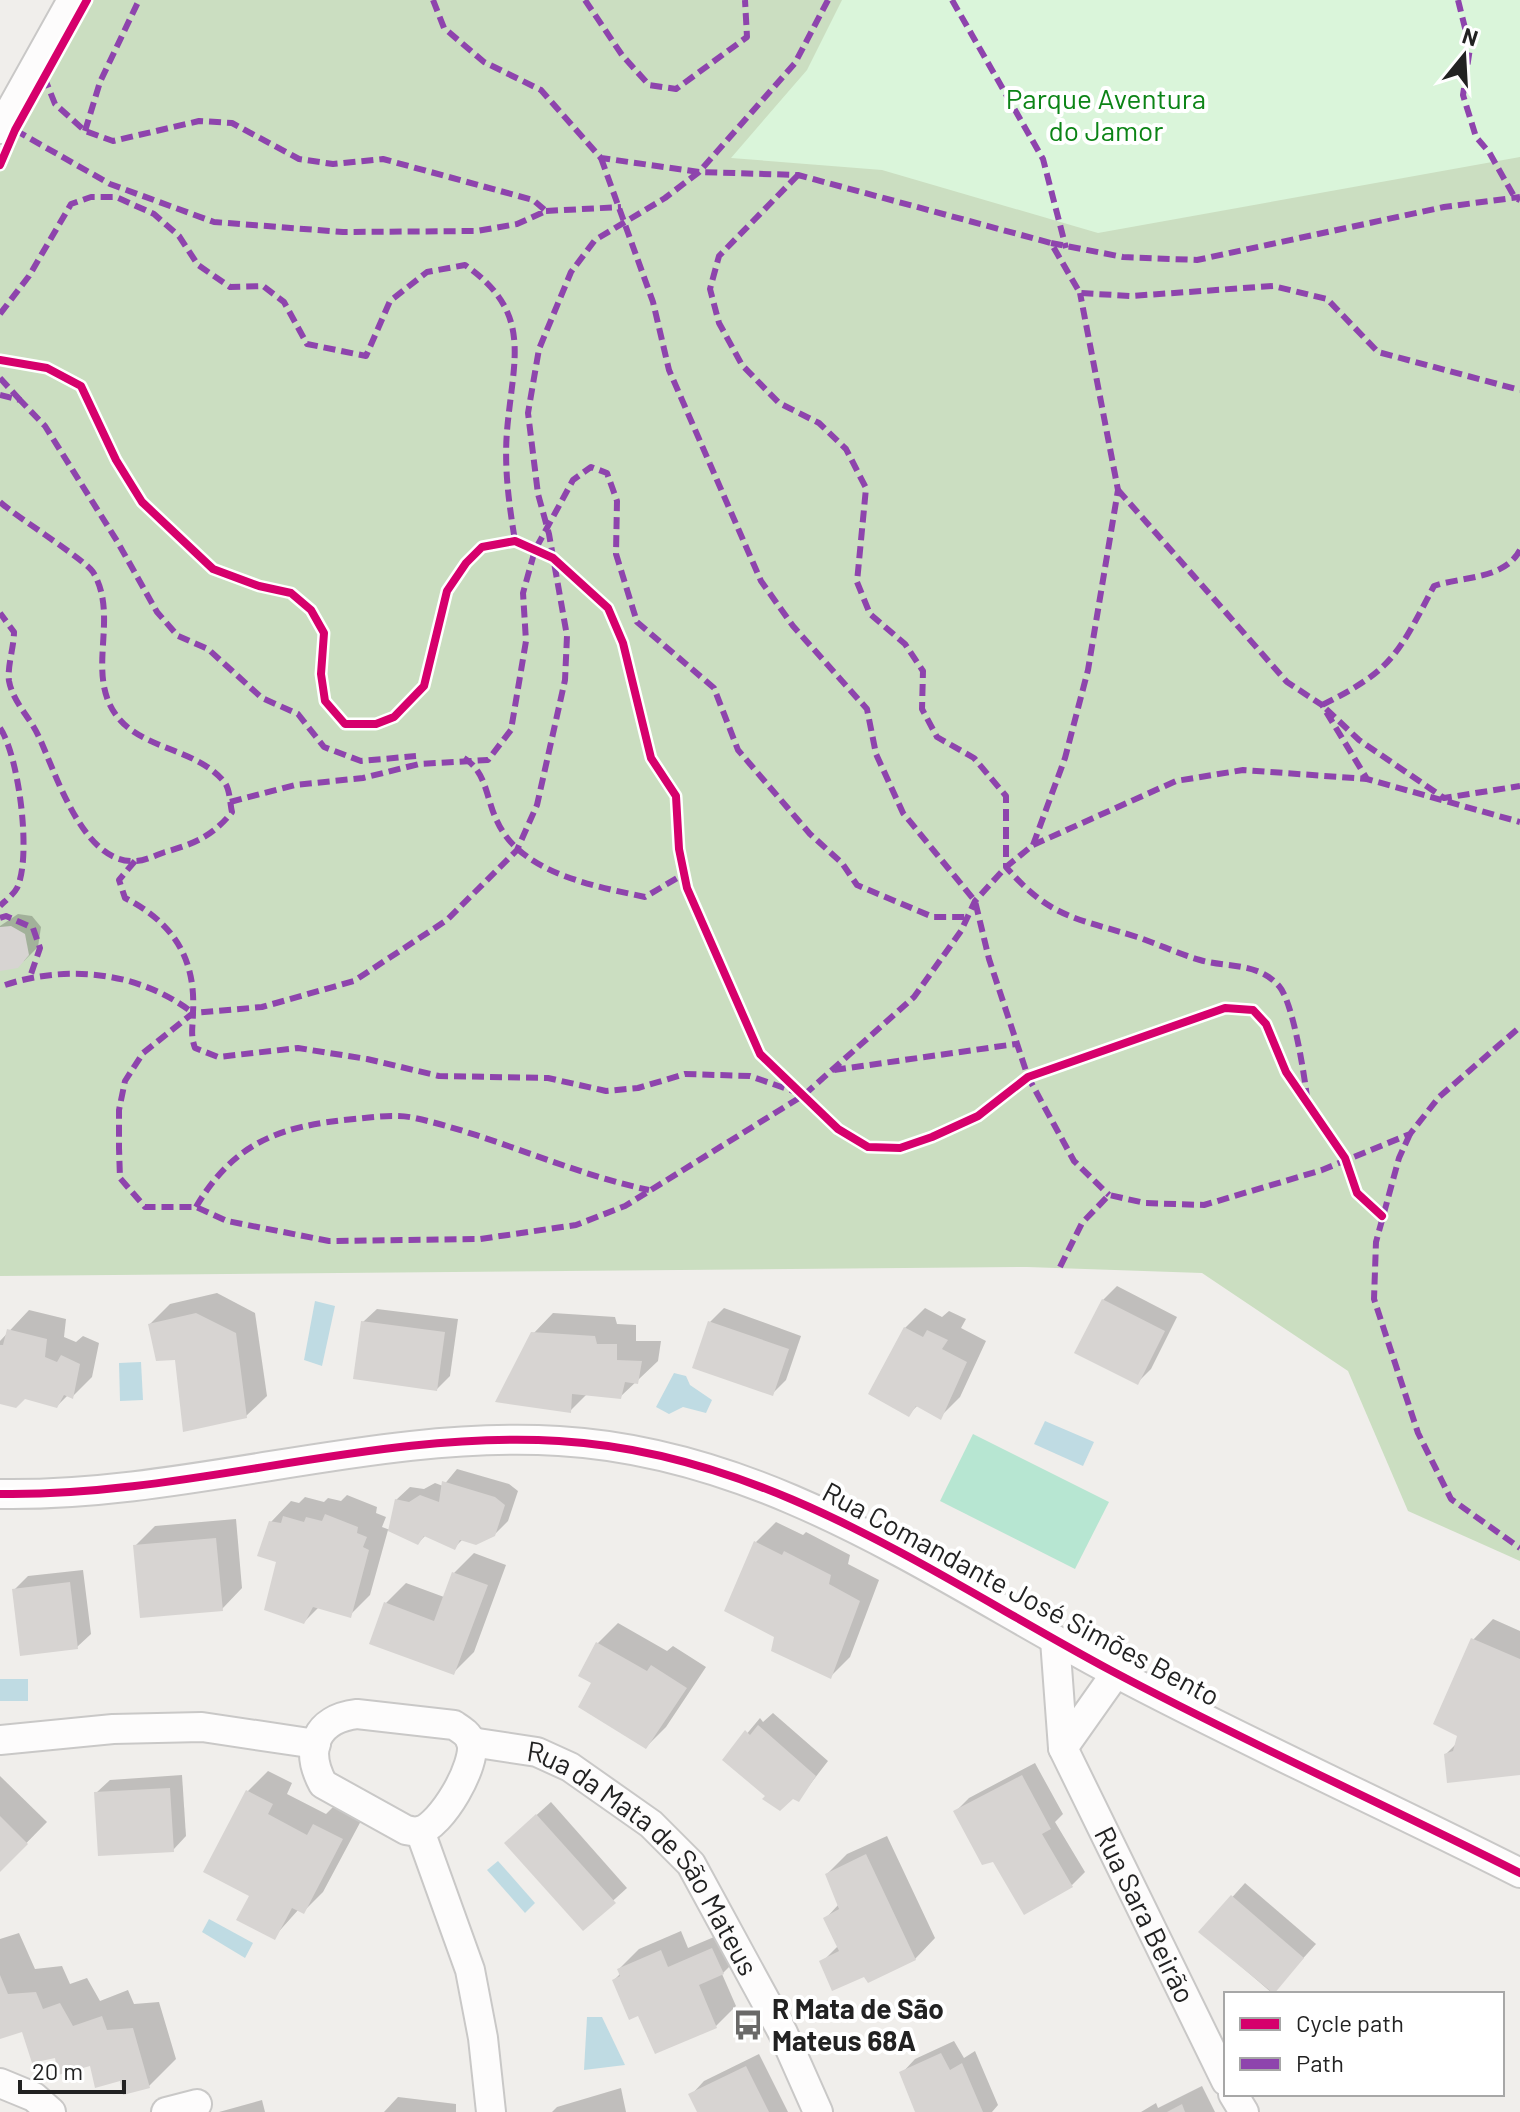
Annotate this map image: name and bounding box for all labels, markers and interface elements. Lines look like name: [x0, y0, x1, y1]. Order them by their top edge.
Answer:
north arrow: [1424, 16, 1504, 96]
text: N: [1460, 21, 1481, 51]
park label: Parque Aventura do Jamor: [1006, 81, 1206, 147]
street label: Rua Comandante José Simões Bento: [817, 1474, 1226, 1713]
street label: Rua da Mata de São Mateus: [525, 1733, 766, 1981]
street label: Rua Sara Beirão: [1088, 1821, 1203, 2008]
place label: R Mata de São Mateus 68A: [772, 1991, 944, 2057]
legend: [1224, 1992, 1504, 2096]
bus stop icon: R Mata de São Mateus 68A: [731, 2008, 765, 2042]
text: Cycle path: [1296, 2008, 1404, 2037]
scale bar: [20, 2044, 124, 2094]
text: Path: [1296, 2048, 1344, 2077]
text: 20 m: [32, 2056, 83, 2085]

